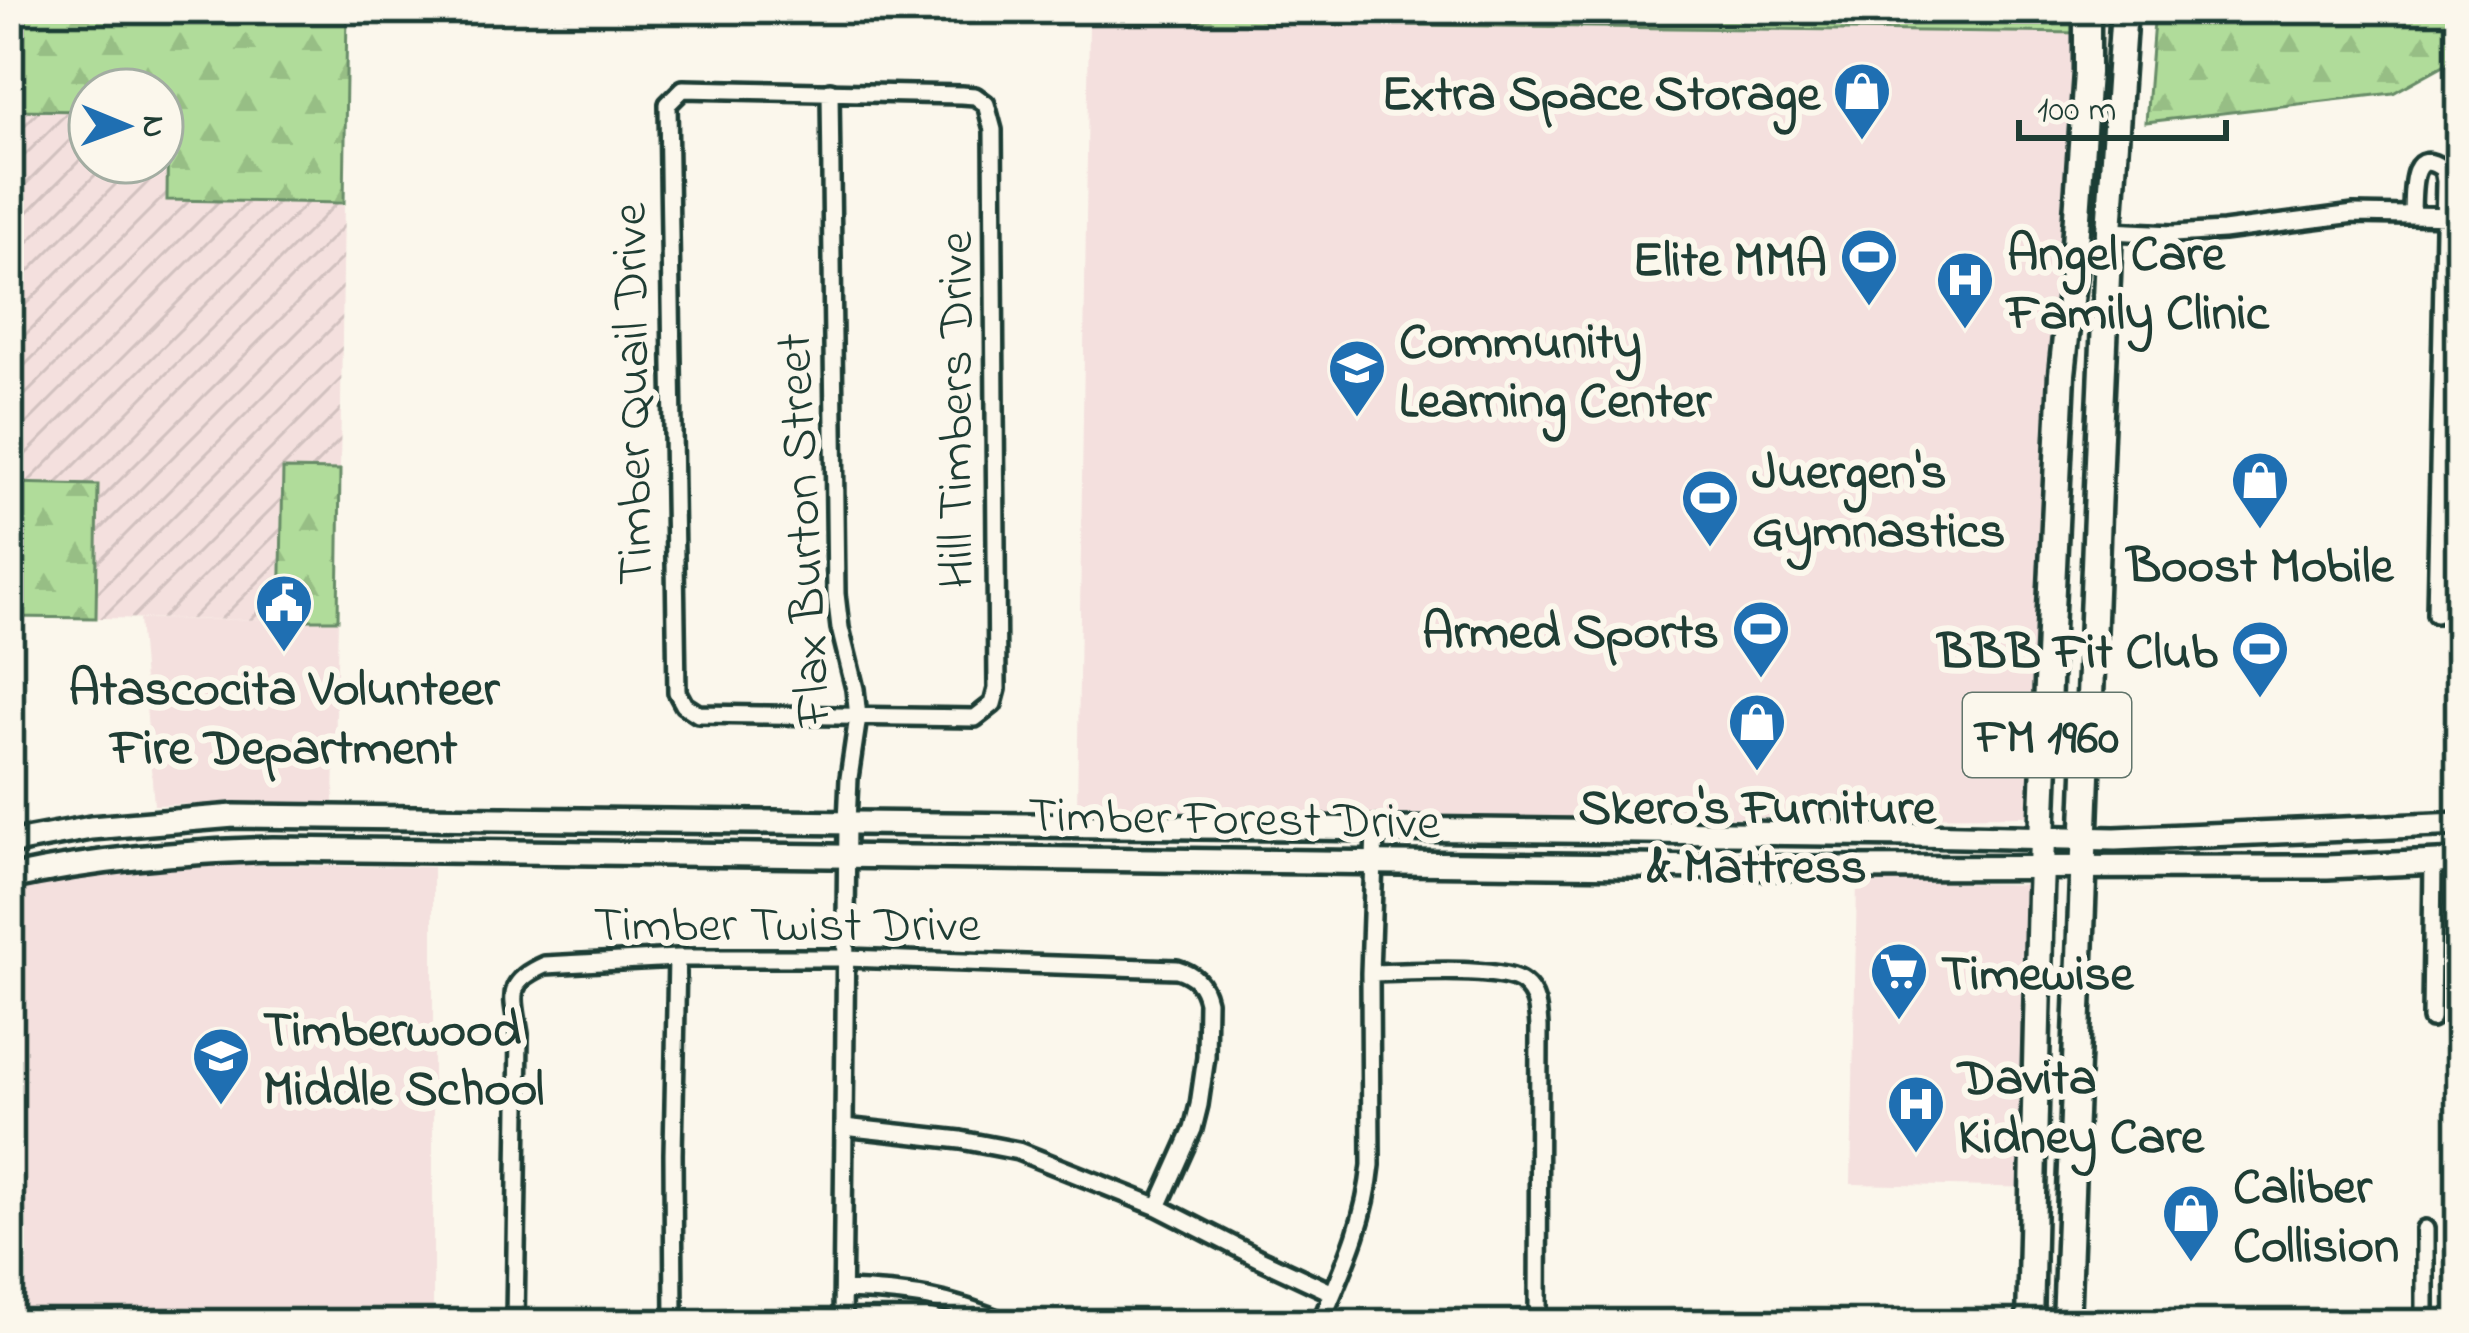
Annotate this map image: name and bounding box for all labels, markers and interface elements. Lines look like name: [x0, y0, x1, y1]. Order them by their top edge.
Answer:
place label: Extra Space Storage: [1381, 59, 1821, 135]
shop icon: Extra Space Storage: [1831, 60, 1893, 142]
north arrow: [66, 66, 186, 186]
scale bar: [2019, 66, 2226, 140]
text: 100 m: [2037, 85, 2117, 138]
text: N: [128, 115, 176, 138]
street label: Timber Quail Drive: [595, 202, 676, 586]
place label: Angel Care Family Clinic: [2005, 219, 2270, 353]
place label: Elite MMA: [1632, 225, 1827, 300]
sports icon: Elite MMA: [1838, 226, 1900, 308]
street label: Hill Timbers Drive: [921, 231, 996, 589]
hospital icon: Angel Care Family Clinic: [1934, 249, 1996, 331]
place label: Community Learning Center: [1399, 307, 1712, 442]
street label: Flax Burton Street: [759, 331, 854, 730]
school or university icon: Community Learning Center: [1326, 337, 1388, 419]
place label: Juergen's Gymnastics: [1752, 437, 2005, 571]
shop icon: Boost Mobile: [2229, 449, 2291, 531]
sports icon: Juergen's Gymnastics: [1679, 467, 1741, 549]
place label: Boost Mobile: [2125, 531, 2394, 606]
public building icon: Atascocita Volunteer Fire Department: [253, 572, 315, 654]
place label: Armed Sports: [1422, 597, 1719, 672]
sports icon: Armed Sports: [1730, 598, 1792, 680]
place label: BBB Fit Club: [1936, 617, 2218, 692]
sports icon: BBB Fit Club: [2229, 618, 2291, 700]
place label: Atascocita Volunteer Fire Department: [69, 654, 501, 788]
shop icon: Skero's Furniture & Mattress: [1726, 691, 1788, 773]
road number: FM 1960: [1963, 693, 2131, 777]
place label: Skero's Furniture & Mattress: [1578, 773, 1937, 907]
street label: Timber Forest Drive: [1027, 780, 1441, 863]
street label: Timber Twist Drive: [593, 890, 981, 965]
place label: Timewise: [1941, 939, 2134, 1014]
supermarket icon: Timewise: [1868, 940, 1930, 1022]
place label: Timberwood Middle School: [263, 995, 544, 1129]
school or university icon: Timberwood Middle School: [190, 1025, 252, 1107]
place label: Davita Kidney Care: [1956, 1043, 2205, 1177]
hospital icon: Davita Kidney Care: [1885, 1073, 1947, 1155]
place label: Caliber Collision: [2233, 1152, 2399, 1286]
shop icon: Caliber Collision: [2160, 1182, 2222, 1264]

